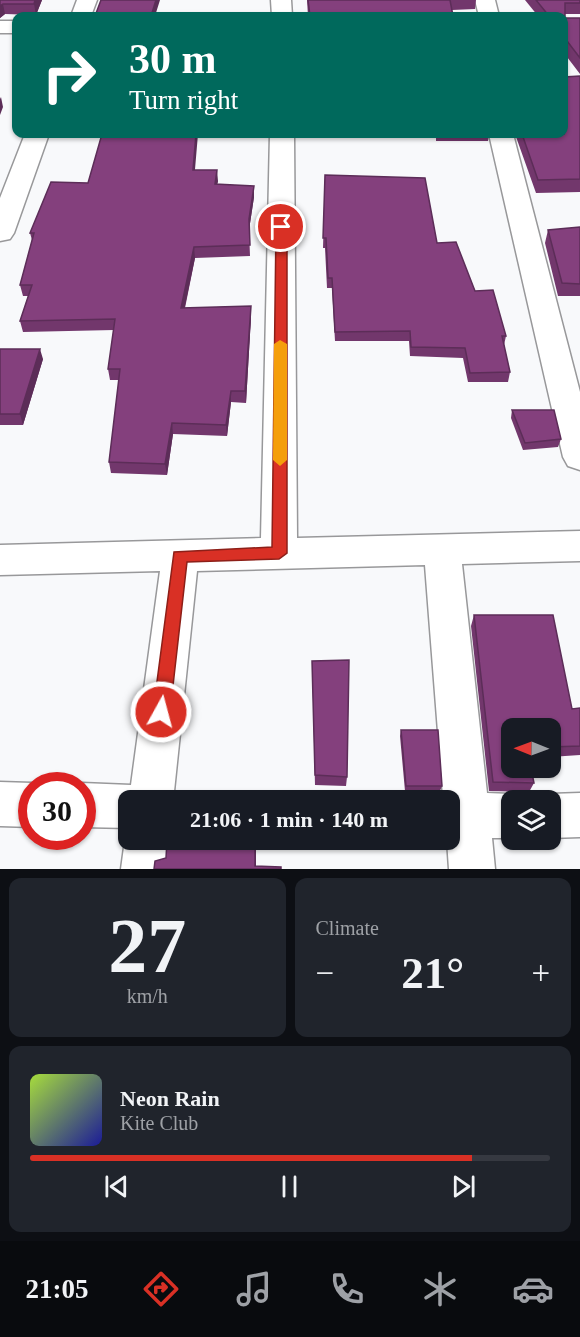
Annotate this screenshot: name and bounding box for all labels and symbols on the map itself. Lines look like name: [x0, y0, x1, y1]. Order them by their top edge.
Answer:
pin: [255, 201, 306, 252]
position arrow: [129, 680, 193, 744]
north arrow: [501, 718, 561, 778]
speed limit sign: 30: [18, 772, 96, 850]

